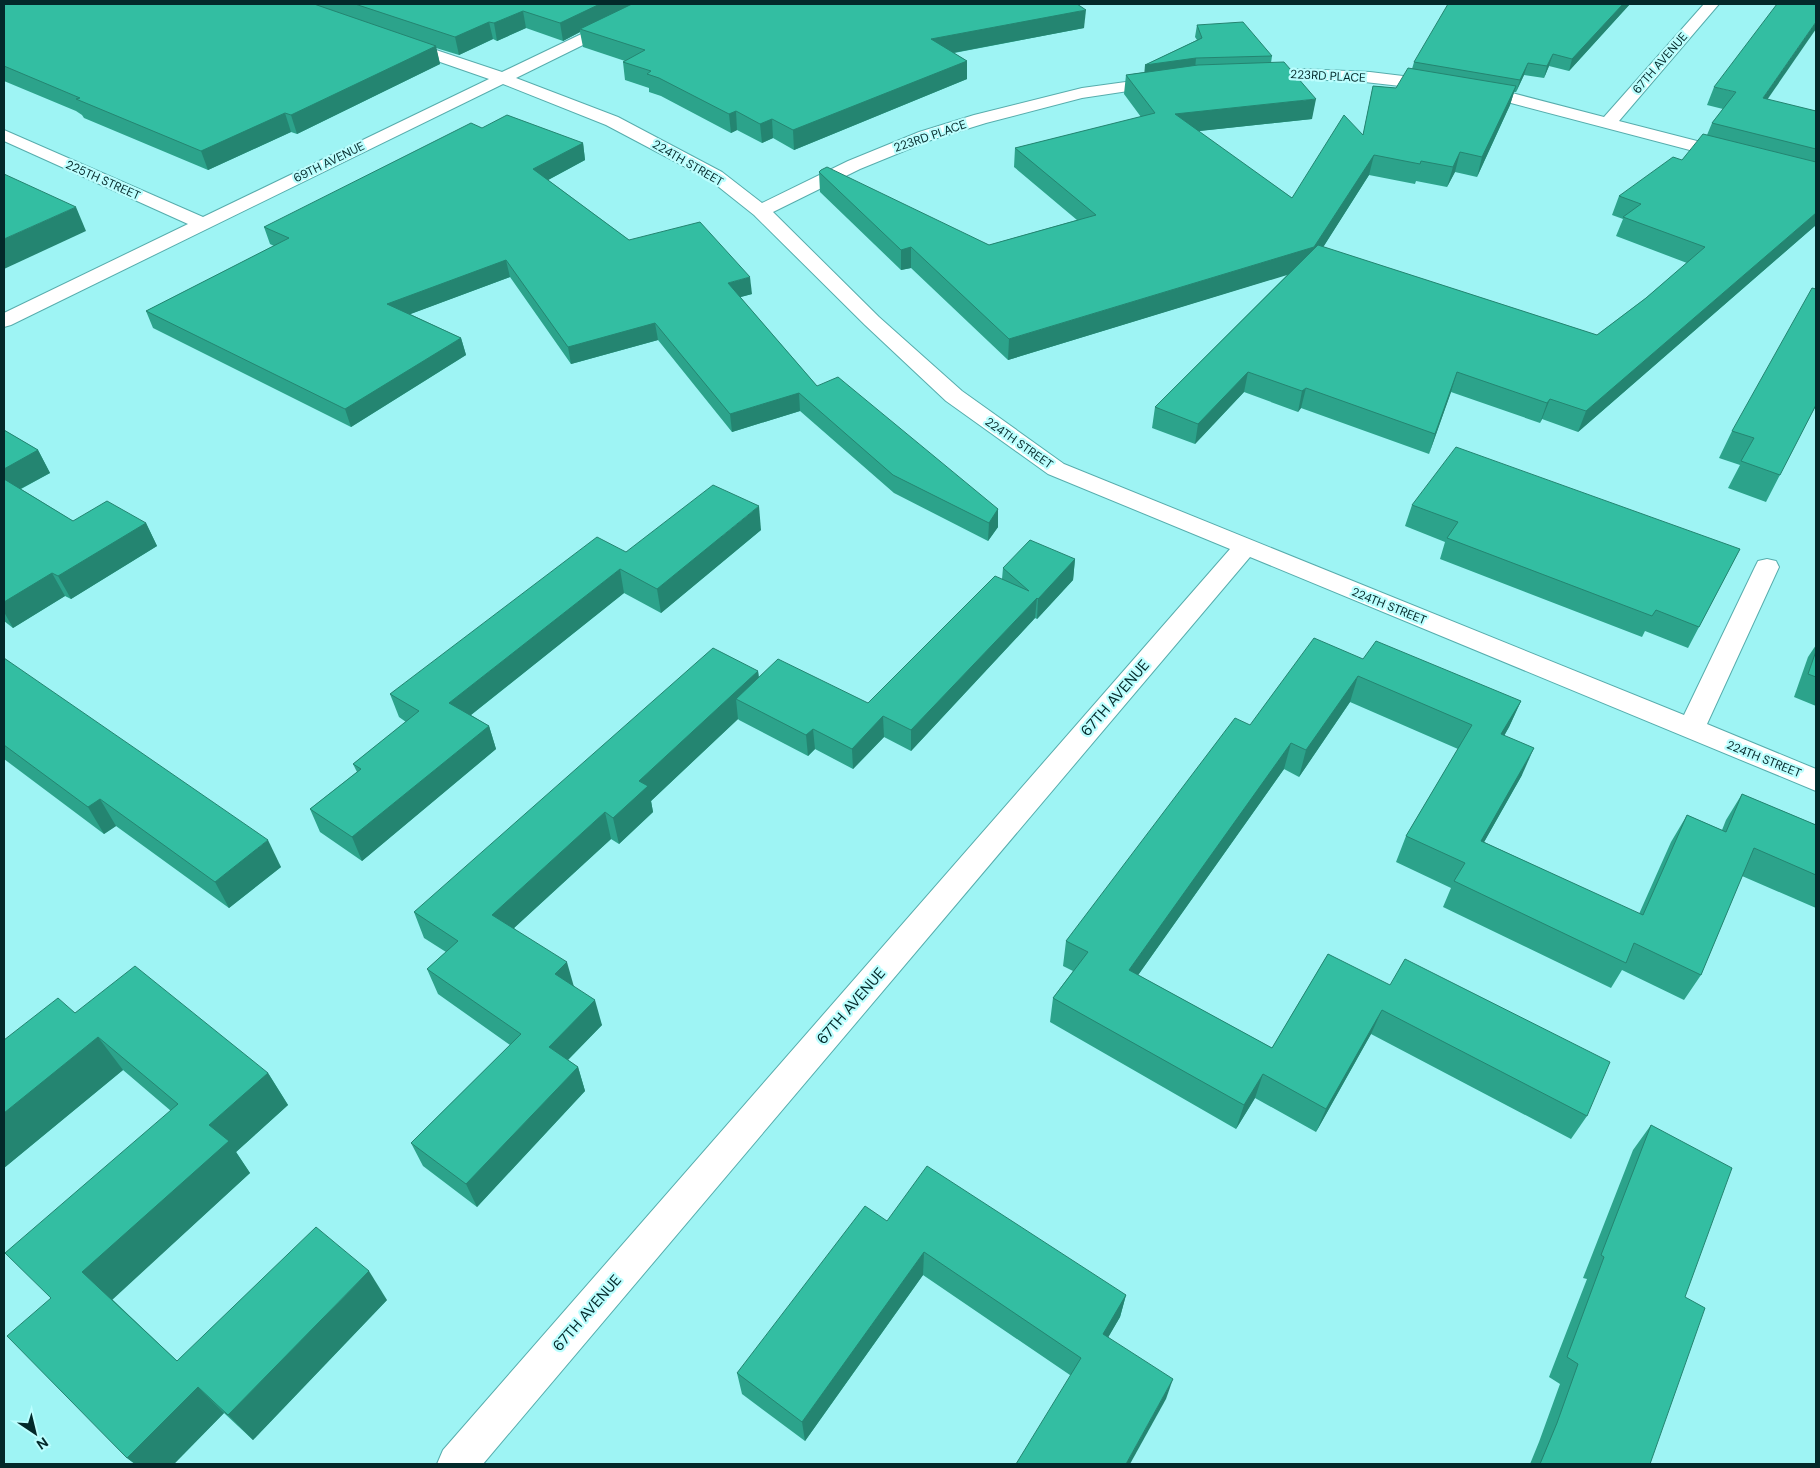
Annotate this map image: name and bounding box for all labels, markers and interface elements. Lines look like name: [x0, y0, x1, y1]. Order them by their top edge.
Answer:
street label: 67TH AVENUE: [1629, 29, 1691, 97]
street label: 223RD PLACE: [1290, 66, 1366, 86]
street label: 223RD PLACE: [892, 116, 969, 156]
street label: 224TH STREET: [650, 136, 727, 190]
street label: 69TH AVENUE: [291, 138, 367, 186]
street label: 225TH STREET: [63, 156, 143, 204]
street label: 224TH STREET: [982, 414, 1056, 472]
street label: 224TH STREET: [1349, 584, 1429, 628]
street label: 67TH AVENUE: [1076, 655, 1154, 741]
street label: 224TH STREET: [1724, 737, 1804, 781]
street label: 67TH AVENUE: [812, 963, 890, 1049]
street label: 67TH AVENUE: [548, 1270, 626, 1356]
north arrow: [10, 1408, 60, 1458]
text: N: [33, 1433, 52, 1454]

